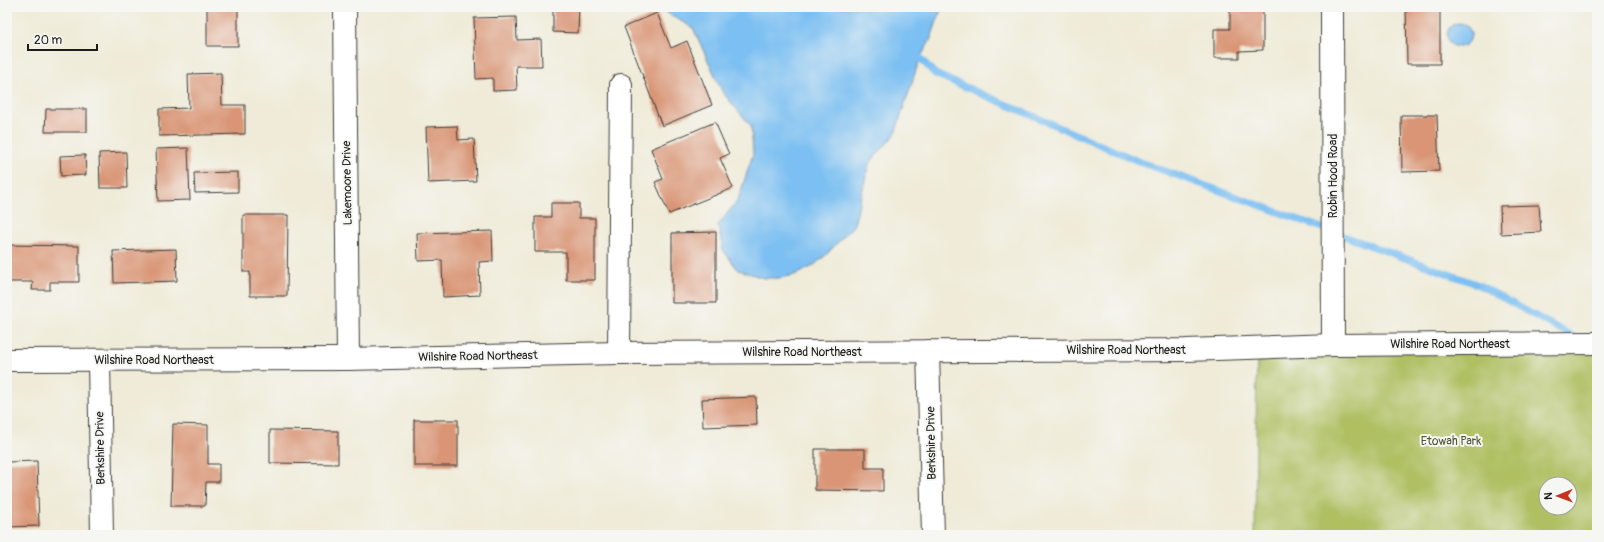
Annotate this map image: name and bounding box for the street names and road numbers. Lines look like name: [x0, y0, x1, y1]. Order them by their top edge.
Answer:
street label: Robin Hood Road: [1326, 134, 1341, 218]
street label: Lakemoore Drive: [339, 140, 356, 226]
street label: Wilshire Road Northeast: [1390, 337, 1510, 352]
street label: Wilshire Road Northeast: [1066, 343, 1186, 358]
street label: Wilshire Road Northeast: [742, 345, 862, 360]
street label: Wilshire Road Northeast: [418, 348, 538, 365]
street label: Wilshire Road Northeast: [94, 353, 214, 368]
street label: Berkshire Drive: [923, 406, 940, 480]
street label: Berkshire Drive: [92, 411, 109, 485]

